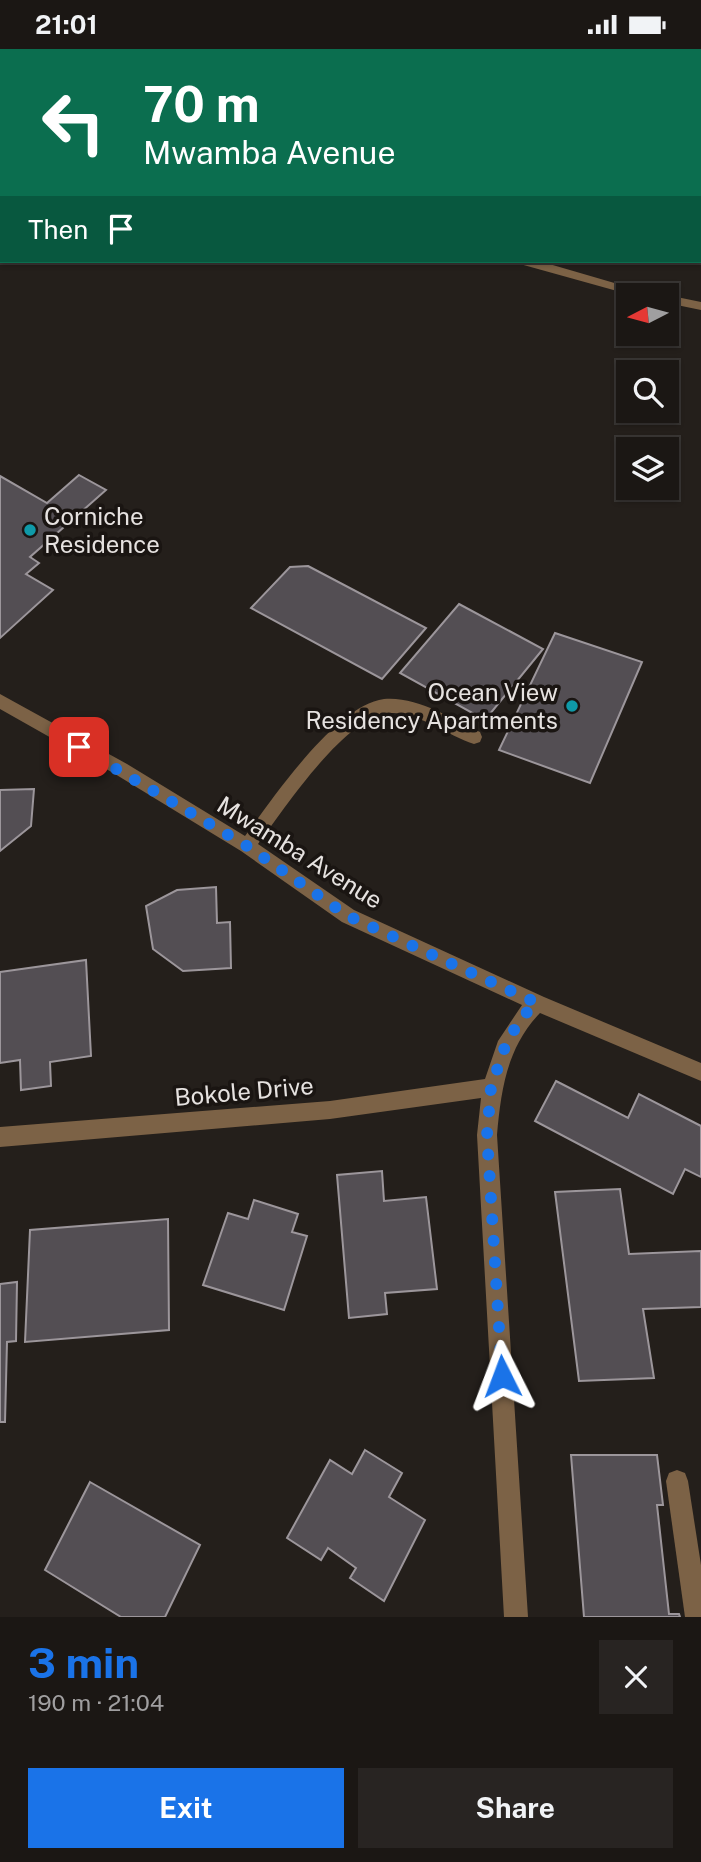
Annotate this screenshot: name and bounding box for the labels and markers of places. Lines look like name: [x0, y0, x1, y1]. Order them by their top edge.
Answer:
place label: Corniche Residence: [44, 502, 160, 558]
marker: Corniche Residence: [22, 522, 38, 538]
place label: Ocean View Residency Apartments: [305, 678, 558, 734]
marker: Ocean View Residency Apartments: [564, 698, 580, 714]
pin: [49, 717, 109, 777]

